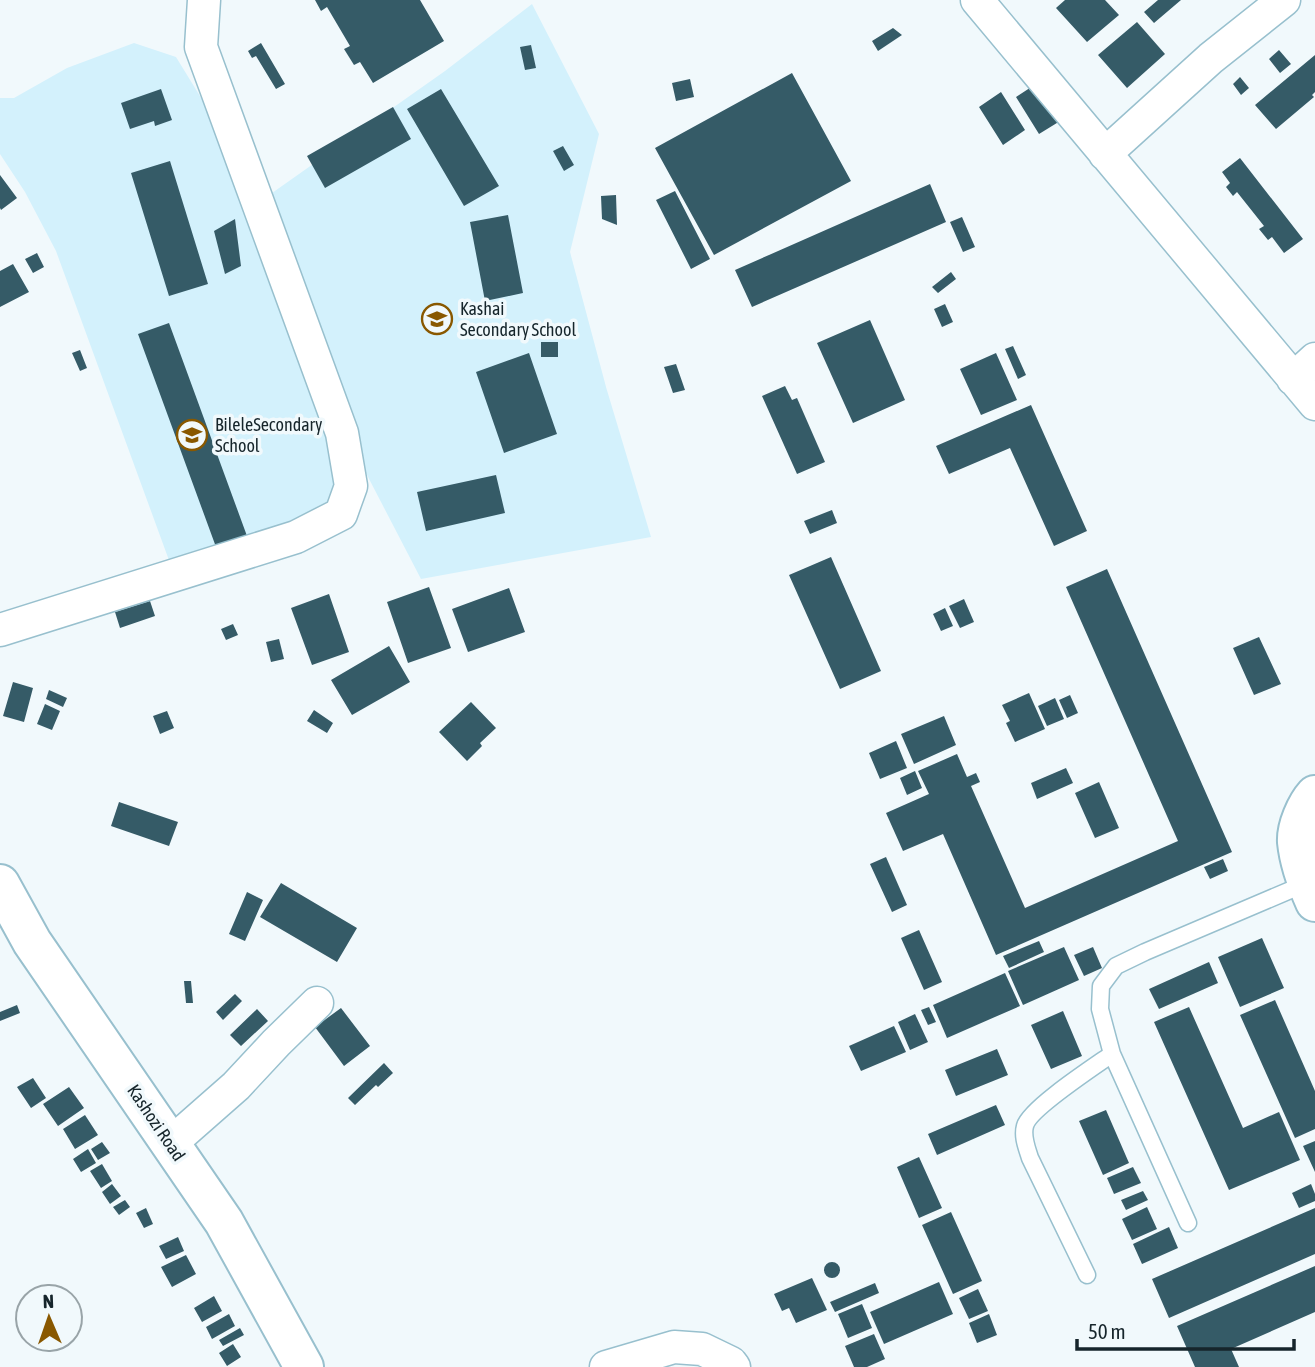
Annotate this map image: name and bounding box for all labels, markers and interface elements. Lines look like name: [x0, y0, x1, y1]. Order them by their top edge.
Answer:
place label: Kashai Secondary School: [460, 298, 576, 340]
school or university icon: Kashai Secondary School: [420, 302, 454, 336]
place label: BileleSecondary School: [215, 414, 322, 456]
school or university icon: BileleSecondary School: [175, 418, 209, 452]
street label: Kashozi Road: [123, 1081, 190, 1165]
north arrow: [14, 1283, 84, 1353]
text: N: [42, 1290, 54, 1312]
scale bar: [1077, 1308, 1294, 1352]
text: 50 m: [1088, 1319, 1126, 1343]

